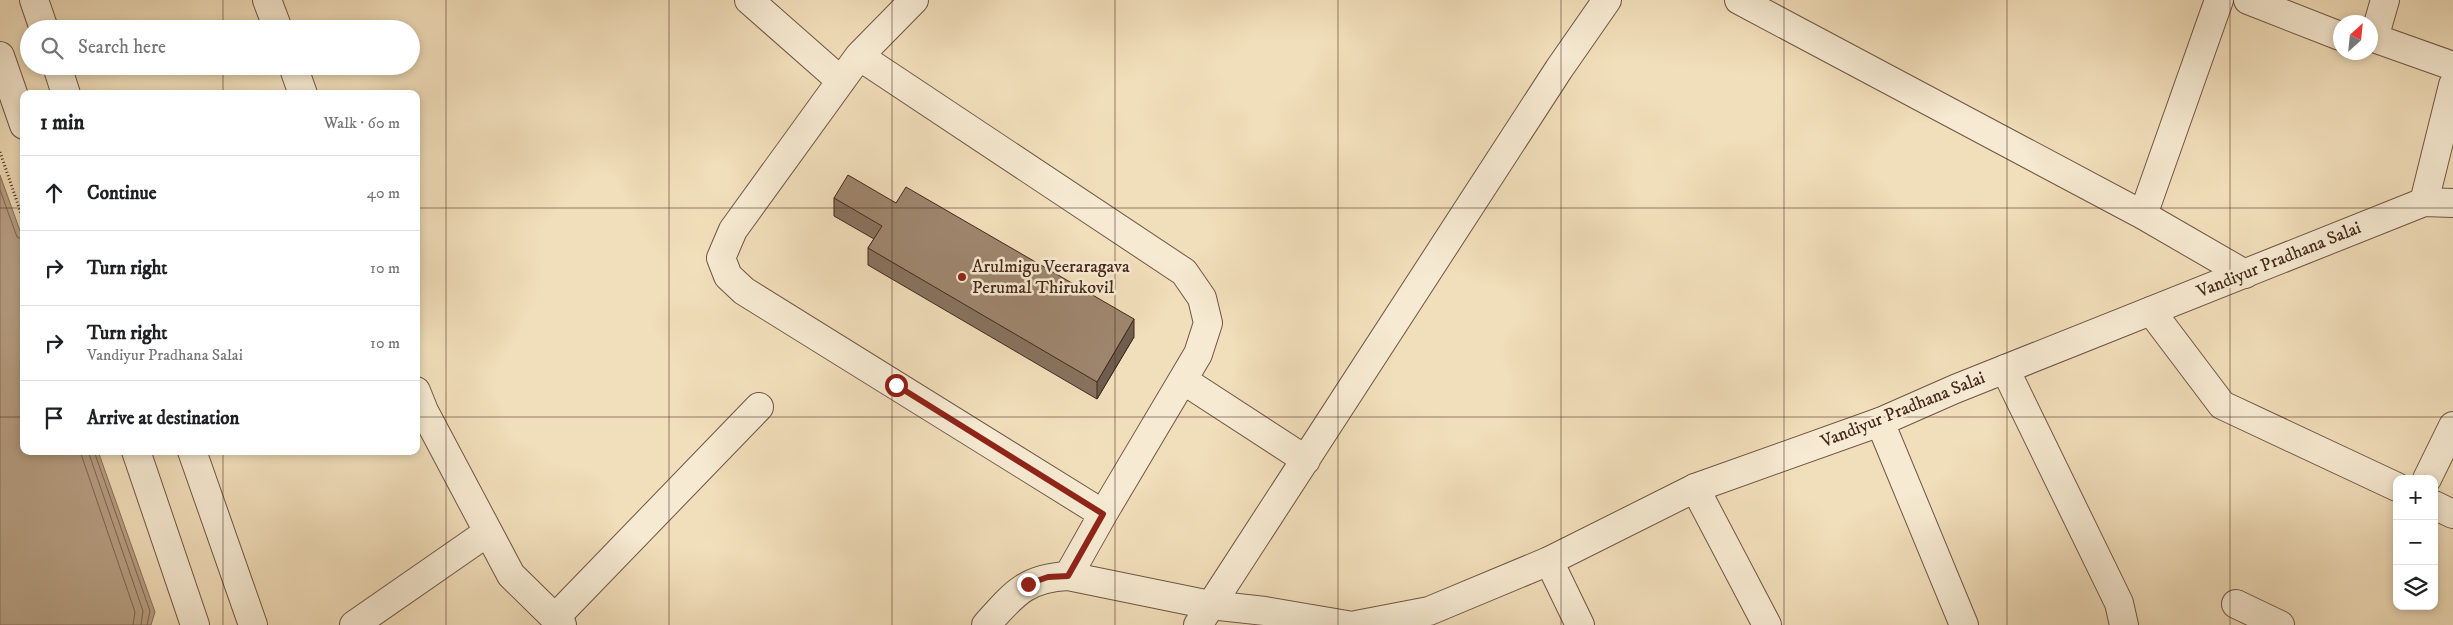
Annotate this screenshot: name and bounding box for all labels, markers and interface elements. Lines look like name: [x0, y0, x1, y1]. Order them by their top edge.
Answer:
north arrow: [2333, 15, 2378, 60]
search box: [20, 20, 420, 75]
icon: search: [38, 34, 66, 62]
text: Search here: [78, 36, 166, 59]
text: 1 min: [40, 110, 84, 136]
text: Walk · 60 m: [324, 113, 400, 133]
icon: ahead: [40, 179, 68, 207]
text: Continue: [87, 182, 157, 205]
text: 40 m: [367, 183, 400, 203]
street label: Vandiyur Pradhana Salai: [2193, 217, 2364, 303]
icon: right: [40, 254, 68, 282]
place label: Arulmigu Veeraragava Perumal Thirukovil: [972, 256, 1130, 299]
text: Turn right: [87, 257, 167, 280]
text: 10 m: [370, 258, 400, 278]
marker: Arulmigu Veeraragava Perumal Thirukovil: [956, 271, 968, 283]
text: Turn right: [87, 322, 167, 345]
icon: right: [40, 329, 68, 357]
text: 10 m: [370, 333, 400, 353]
text: Vandiyur Pradhana Salai: [87, 345, 243, 365]
street label: Vandiyur Pradhana Salai: [1817, 367, 1988, 453]
route start: [885, 374, 908, 397]
icon: arrive: [40, 404, 68, 432]
text: Arrive at destination: [87, 407, 239, 430]
map controls: [2393, 475, 2438, 610]
button: +: [2393, 475, 2438, 520]
button: −: [2393, 520, 2438, 565]
button: layers: [2393, 565, 2438, 610]
route end: [1017, 573, 1040, 596]

